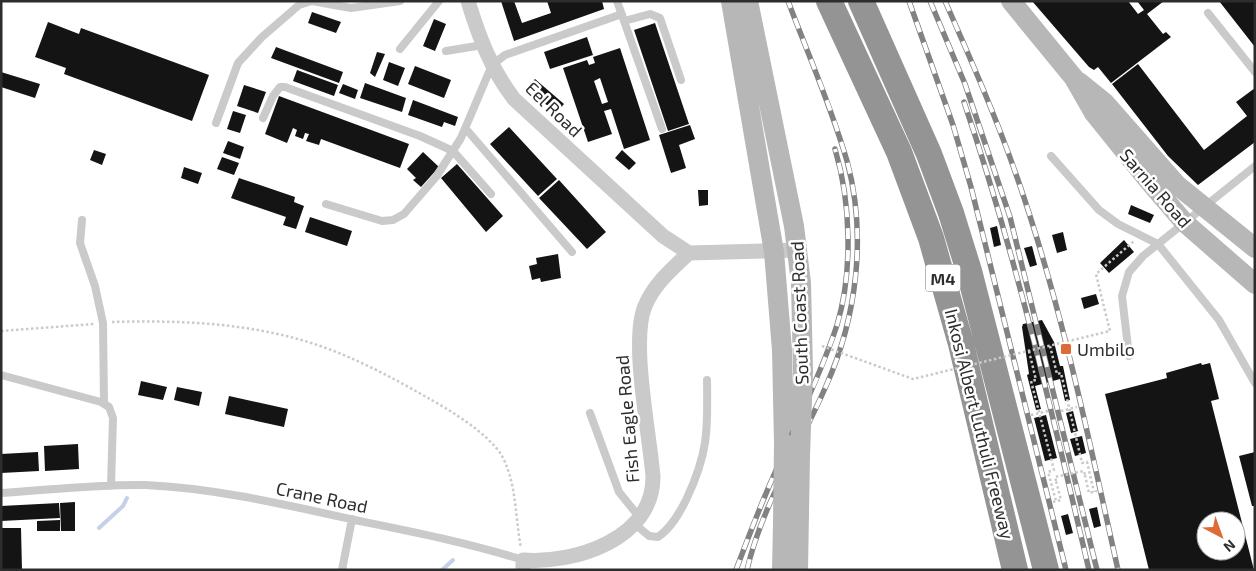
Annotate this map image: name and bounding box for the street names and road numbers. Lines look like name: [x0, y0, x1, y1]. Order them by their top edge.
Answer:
street label: Eel Road: [521, 77, 587, 141]
street label: Sarnia Road: [1116, 144, 1196, 232]
street label: South Coast Road: [785, 241, 813, 385]
road number: M4: [926, 264, 960, 292]
street label: Inkosi Albert Luthuli Freeway: [941, 306, 1019, 542]
street label: Fish Eagle Road: [610, 354, 644, 484]
street label: Crane Road: [274, 477, 370, 517]

